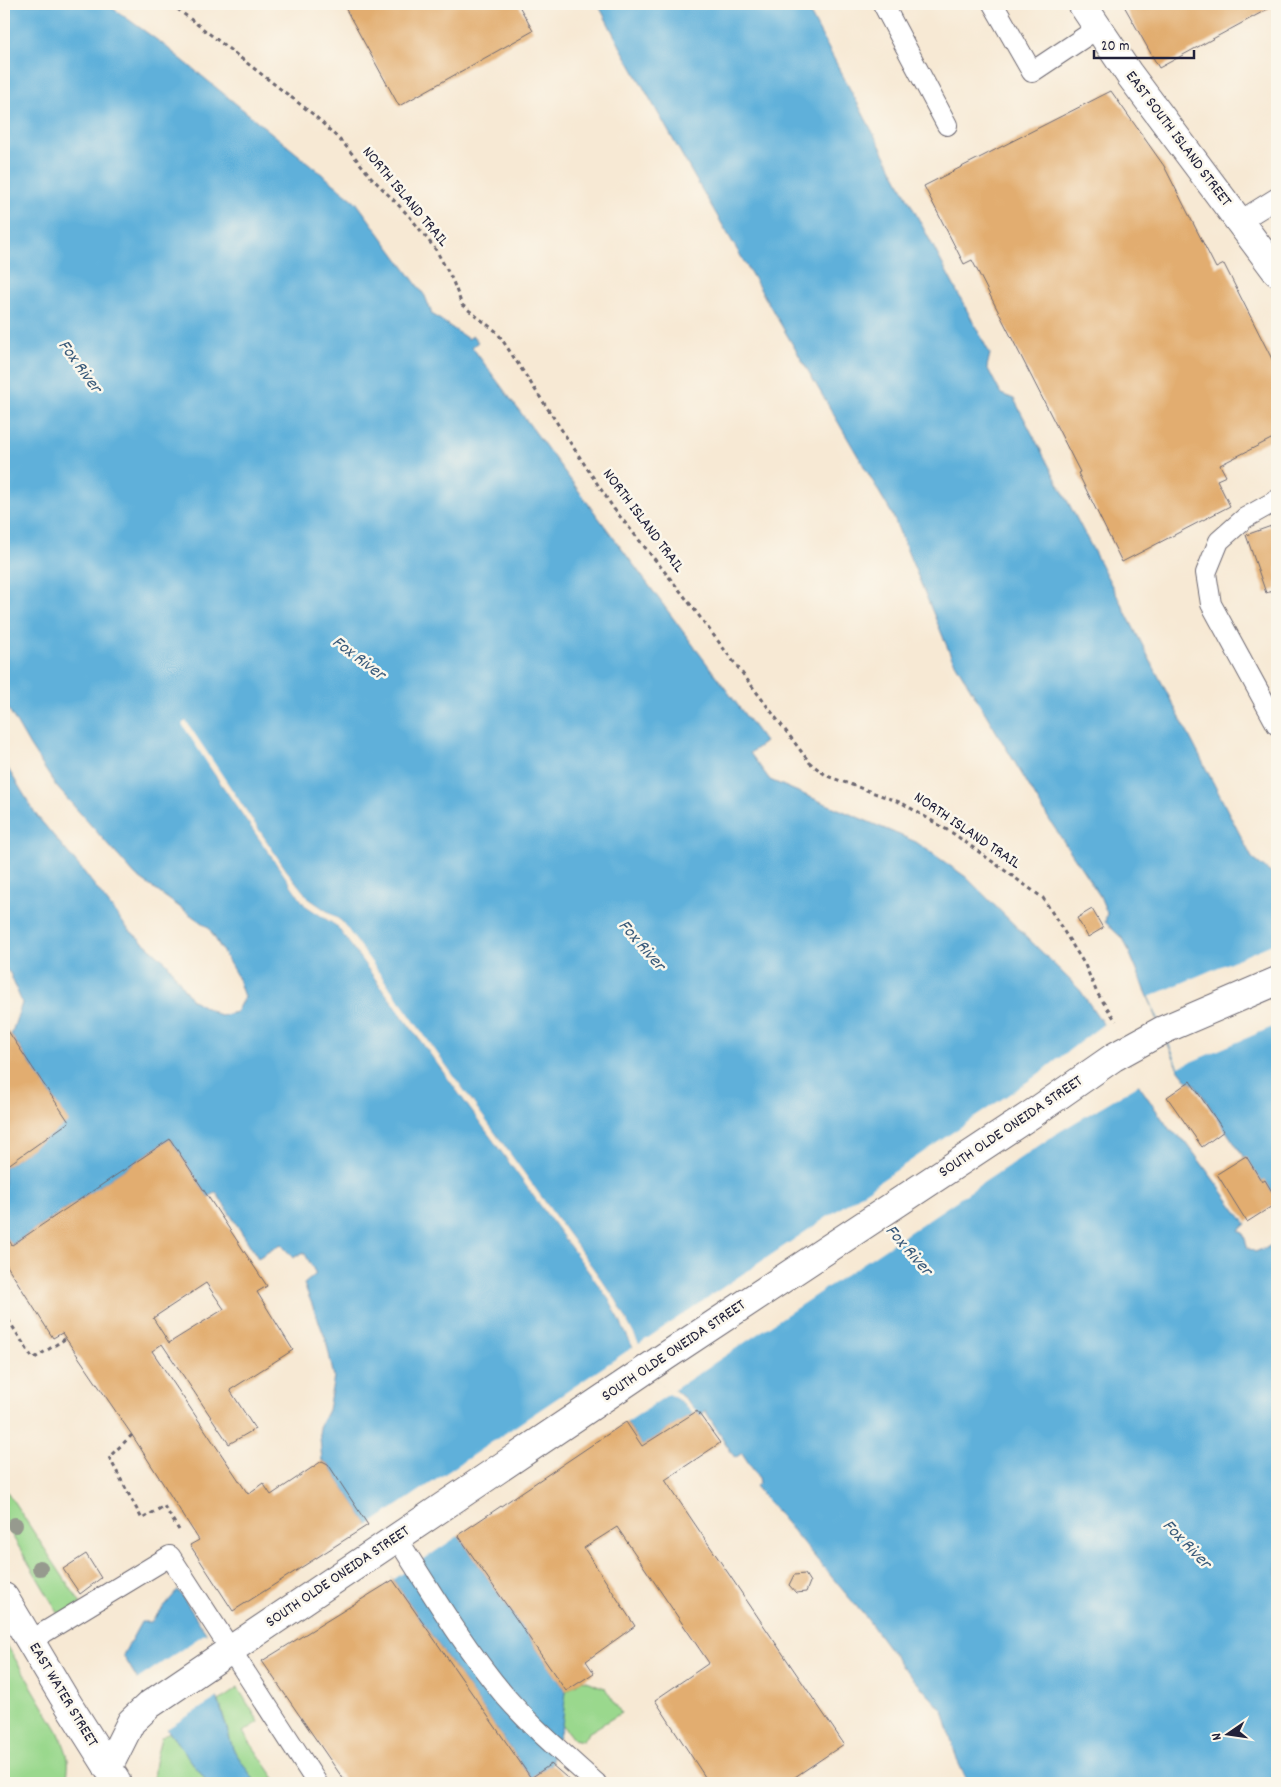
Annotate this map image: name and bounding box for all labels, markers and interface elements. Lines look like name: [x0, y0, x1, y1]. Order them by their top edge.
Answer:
scale bar: [1094, 28, 1194, 60]
text: 20 m: [1101, 36, 1129, 58]
street label: EAST SOUTH ISLAND STREET: [1119, 66, 1237, 212]
street label: NORTH ISLAND TRAIL: [356, 142, 454, 252]
water label: Fox River: [51, 335, 108, 401]
street label: NORTH ISLAND TRAIL: [596, 464, 690, 578]
water label: Fox River: [326, 631, 392, 689]
street label: NORTH ISLAND TRAIL: [909, 787, 1025, 876]
water label: Fox River: [612, 915, 672, 979]
street label: SOUTH OLDE ONEIDA STREET: [934, 1070, 1088, 1184]
water label: Fox River: [879, 1220, 939, 1284]
street label: SOUTH OLDE ONEIDA STREET: [597, 1294, 751, 1408]
water label: Fox River: [1156, 1514, 1218, 1577]
street label: SOUTH OLDE ONEIDA STREET: [261, 1520, 415, 1634]
street label: EAST WATER STREET: [23, 1638, 104, 1752]
north arrow: [1204, 1710, 1254, 1760]
text: N: [1207, 1731, 1228, 1742]

